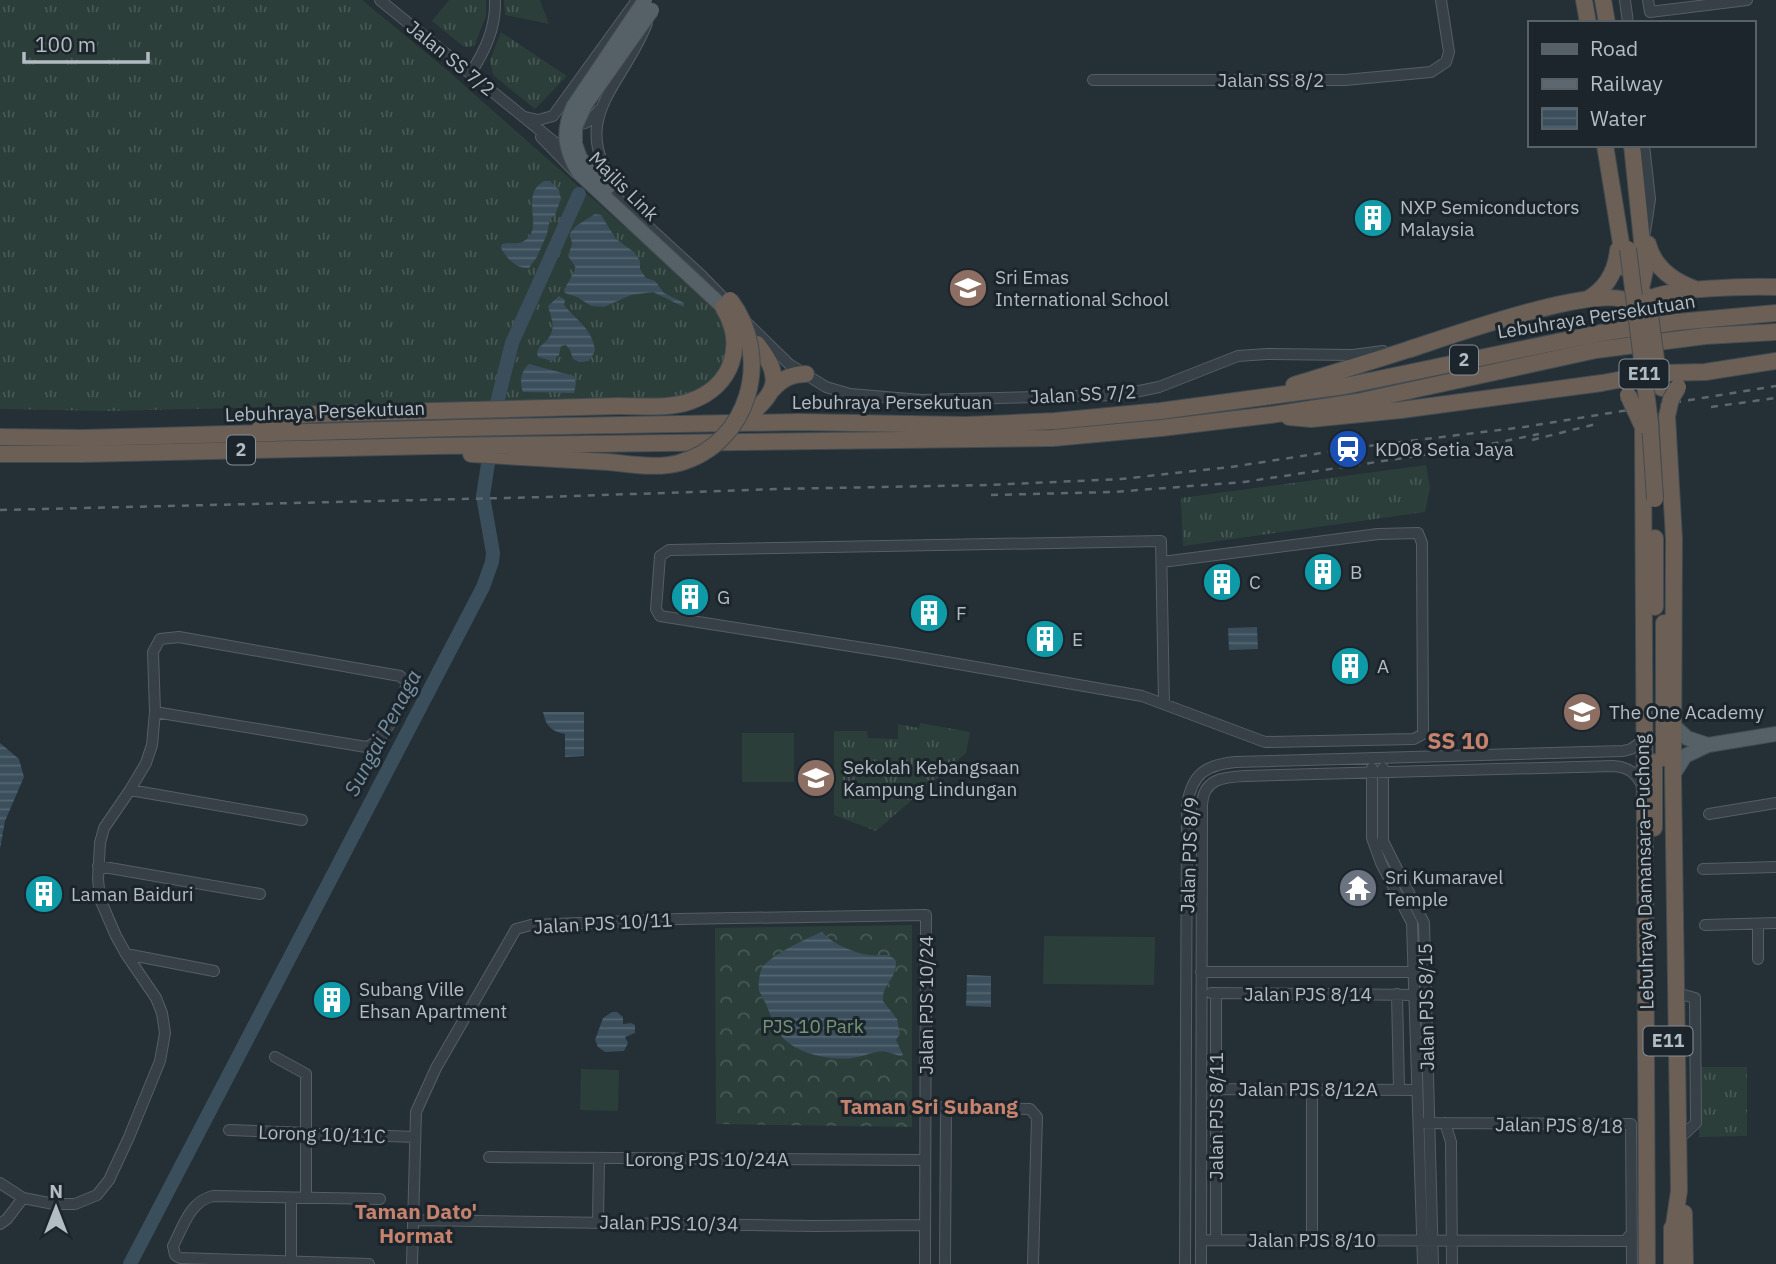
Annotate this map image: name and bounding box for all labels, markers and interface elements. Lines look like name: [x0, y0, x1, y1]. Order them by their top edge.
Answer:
street label: Jalan SS 7/2: [402, 15, 500, 101]
scale bar: [24, 21, 149, 65]
legend: [1528, 21, 1755, 147]
text: 100 m: [35, 30, 96, 58]
text: Road: [1590, 34, 1638, 62]
street label: Jalan SS 8/2: [1218, 68, 1324, 92]
text: Railway: [1590, 69, 1663, 97]
text: Water: [1590, 104, 1647, 132]
street label: Majlis Link: [584, 146, 664, 226]
place label: NXP Semiconductors Malaysia: [1400, 195, 1580, 241]
building icon: NXP Semiconductors Malaysia: [1352, 197, 1394, 239]
place label: Sri Emas International School: [995, 265, 1169, 311]
school or university icon: Sri Emas International School: [947, 267, 989, 309]
street label: Lebuhraya Persekutuan: [1495, 288, 1697, 344]
road number: 2: [1450, 346, 1478, 374]
road number: E11: [1620, 360, 1668, 388]
street label: Jalan SS 7/2: [1029, 379, 1137, 409]
street label: Lebuhraya Persekutuan: [792, 390, 992, 414]
street label: Lebuhraya Persekutuan: [224, 396, 426, 426]
station icon: KD08 Setia Jaya: [1327, 428, 1369, 470]
road number: 2: [227, 436, 255, 464]
place label: KD08 Setia Jaya: [1375, 437, 1514, 461]
building icon: B: [1302, 551, 1344, 593]
place label: B: [1350, 560, 1362, 584]
building icon: C: [1201, 561, 1243, 603]
place label: C: [1249, 570, 1261, 594]
building icon: G: [669, 576, 711, 618]
place label: G: [717, 585, 730, 609]
building icon: F: [908, 592, 950, 634]
place label: F: [956, 601, 967, 625]
building icon: E: [1024, 618, 1066, 660]
place label: E: [1072, 627, 1083, 651]
building icon: A: [1329, 645, 1371, 687]
place label: A: [1377, 654, 1389, 678]
water label: Sungai Penaga: [337, 665, 427, 800]
school or university icon: The One Academy: [1561, 691, 1603, 733]
place label: The One Academy: [1609, 700, 1765, 724]
district label: SS 10: [1427, 725, 1489, 755]
street label: Lebuhraya Damansara–Puchong: [1630, 734, 1658, 1010]
place label: Sekolah Kebangsaan Kampung Lindungan: [843, 755, 1020, 801]
school or university icon: Sekolah Kebangsaan Kampung Lindungan: [795, 757, 837, 799]
street label: Jalan PJS 8/9: [1175, 796, 1203, 914]
place label: Sri Kumaravel Temple: [1385, 865, 1503, 911]
temple icon: Sri Kumaravel Temple: [1337, 867, 1379, 909]
building icon: Laman Baiduri: [23, 873, 65, 915]
place label: Laman Baiduri: [71, 882, 194, 906]
street label: Jalan PJS 10/11: [533, 907, 673, 939]
street label: Jalan PJS 10/24: [914, 935, 938, 1075]
street label: Jalan PJS 8/15: [1413, 943, 1439, 1071]
place label: Subang Ville Ehsan Apartment: [359, 977, 507, 1023]
building icon: Subang Ville Ehsan Apartment: [311, 979, 353, 1021]
street label: Jalan PJS 8/14: [1244, 982, 1372, 1006]
park label: PJS 10 Park: [762, 1014, 864, 1038]
road number: E11: [1644, 1026, 1692, 1056]
street label: Jalan PJS 8/11: [1204, 1052, 1228, 1180]
street label: Jalan PJS 8/12A: [1238, 1077, 1378, 1101]
district label: Taman Sri Subang: [840, 1092, 1018, 1120]
street label: Jalan PJS 8/18: [1495, 1112, 1623, 1138]
street label: Lorong 10/11C: [258, 1120, 386, 1148]
street label: Lorong PJS 10/24A: [625, 1147, 789, 1171]
north arrow: [21, 1173, 91, 1243]
text: N: [49, 1179, 63, 1203]
district label: Taman Dato' Hormat: [355, 1197, 477, 1249]
street label: Jalan PJS 10/34: [599, 1210, 739, 1236]
street label: Jalan PJS 8/10: [1248, 1228, 1376, 1252]

